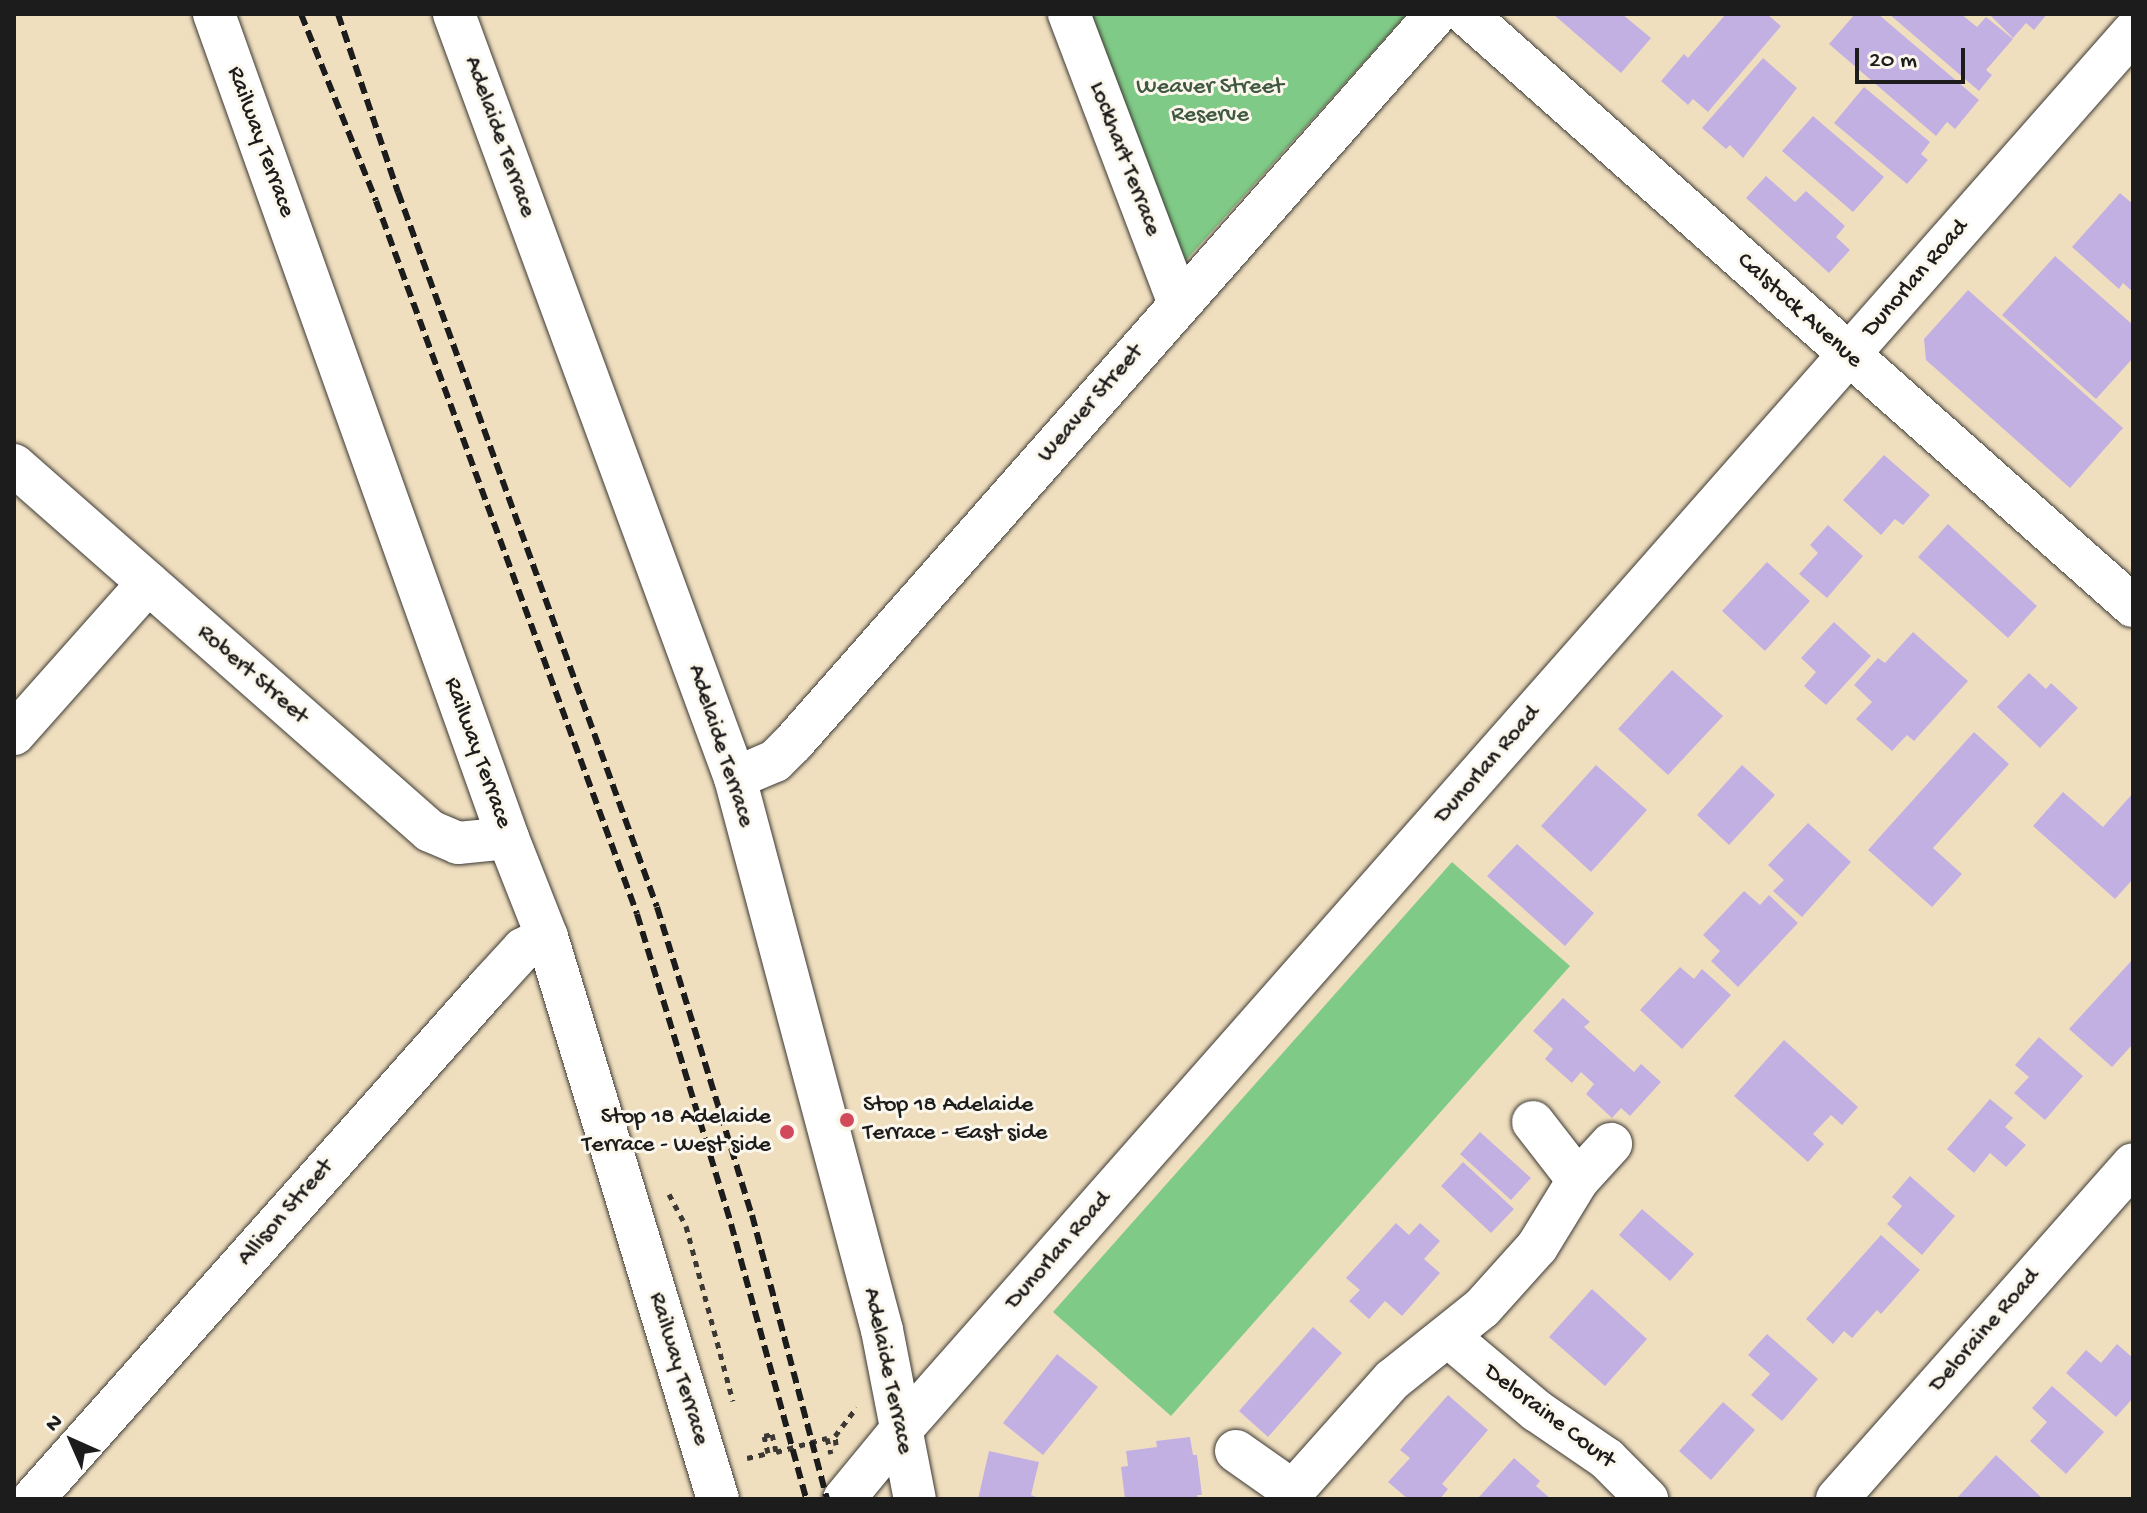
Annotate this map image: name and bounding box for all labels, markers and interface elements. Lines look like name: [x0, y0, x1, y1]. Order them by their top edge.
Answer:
scale bar: [1859, 32, 1969, 82]
text: 20 m: [1869, 47, 1917, 76]
street label: Adelaide Terrace: [457, 53, 541, 221]
street label: Railway Terrace: [219, 63, 301, 221]
park label: Weaver Street Reserve: [1136, 74, 1284, 130]
street label: Lockhart Terrace: [1081, 78, 1167, 240]
street label: Dunorlan Road: [1857, 214, 1975, 344]
street label: Calstock Avenue: [1730, 247, 1868, 375]
street label: Weaver Street: [1032, 339, 1150, 469]
street label: Robert Street: [190, 619, 314, 731]
street label: Adelaide Terrace: [680, 661, 760, 831]
street label: Railway Terrace: [436, 674, 518, 832]
street label: Dunorlan Road: [1429, 700, 1547, 830]
place label: Stop 18 Adelaide Terrace - East side: [863, 1092, 1047, 1148]
place label: Stop 18 Adelaide Terrace - West side: [582, 1104, 771, 1160]
marker: Stop 18 Adelaide Terrace - East side: [838, 1111, 856, 1129]
marker: Stop 18 Adelaide Terrace - West side: [778, 1123, 796, 1141]
street label: Allison Street: [232, 1154, 340, 1272]
street label: Dunorlan Road: [1000, 1186, 1118, 1316]
street label: Deloraine Road: [1923, 1263, 2047, 1399]
street label: Adelaide Terrace: [855, 1285, 919, 1457]
street label: Railway Terrace: [641, 1289, 715, 1449]
street label: Deloraine Court: [1478, 1358, 1620, 1476]
north arrow: [32, 1401, 112, 1481]
text: N: [41, 1410, 69, 1438]

